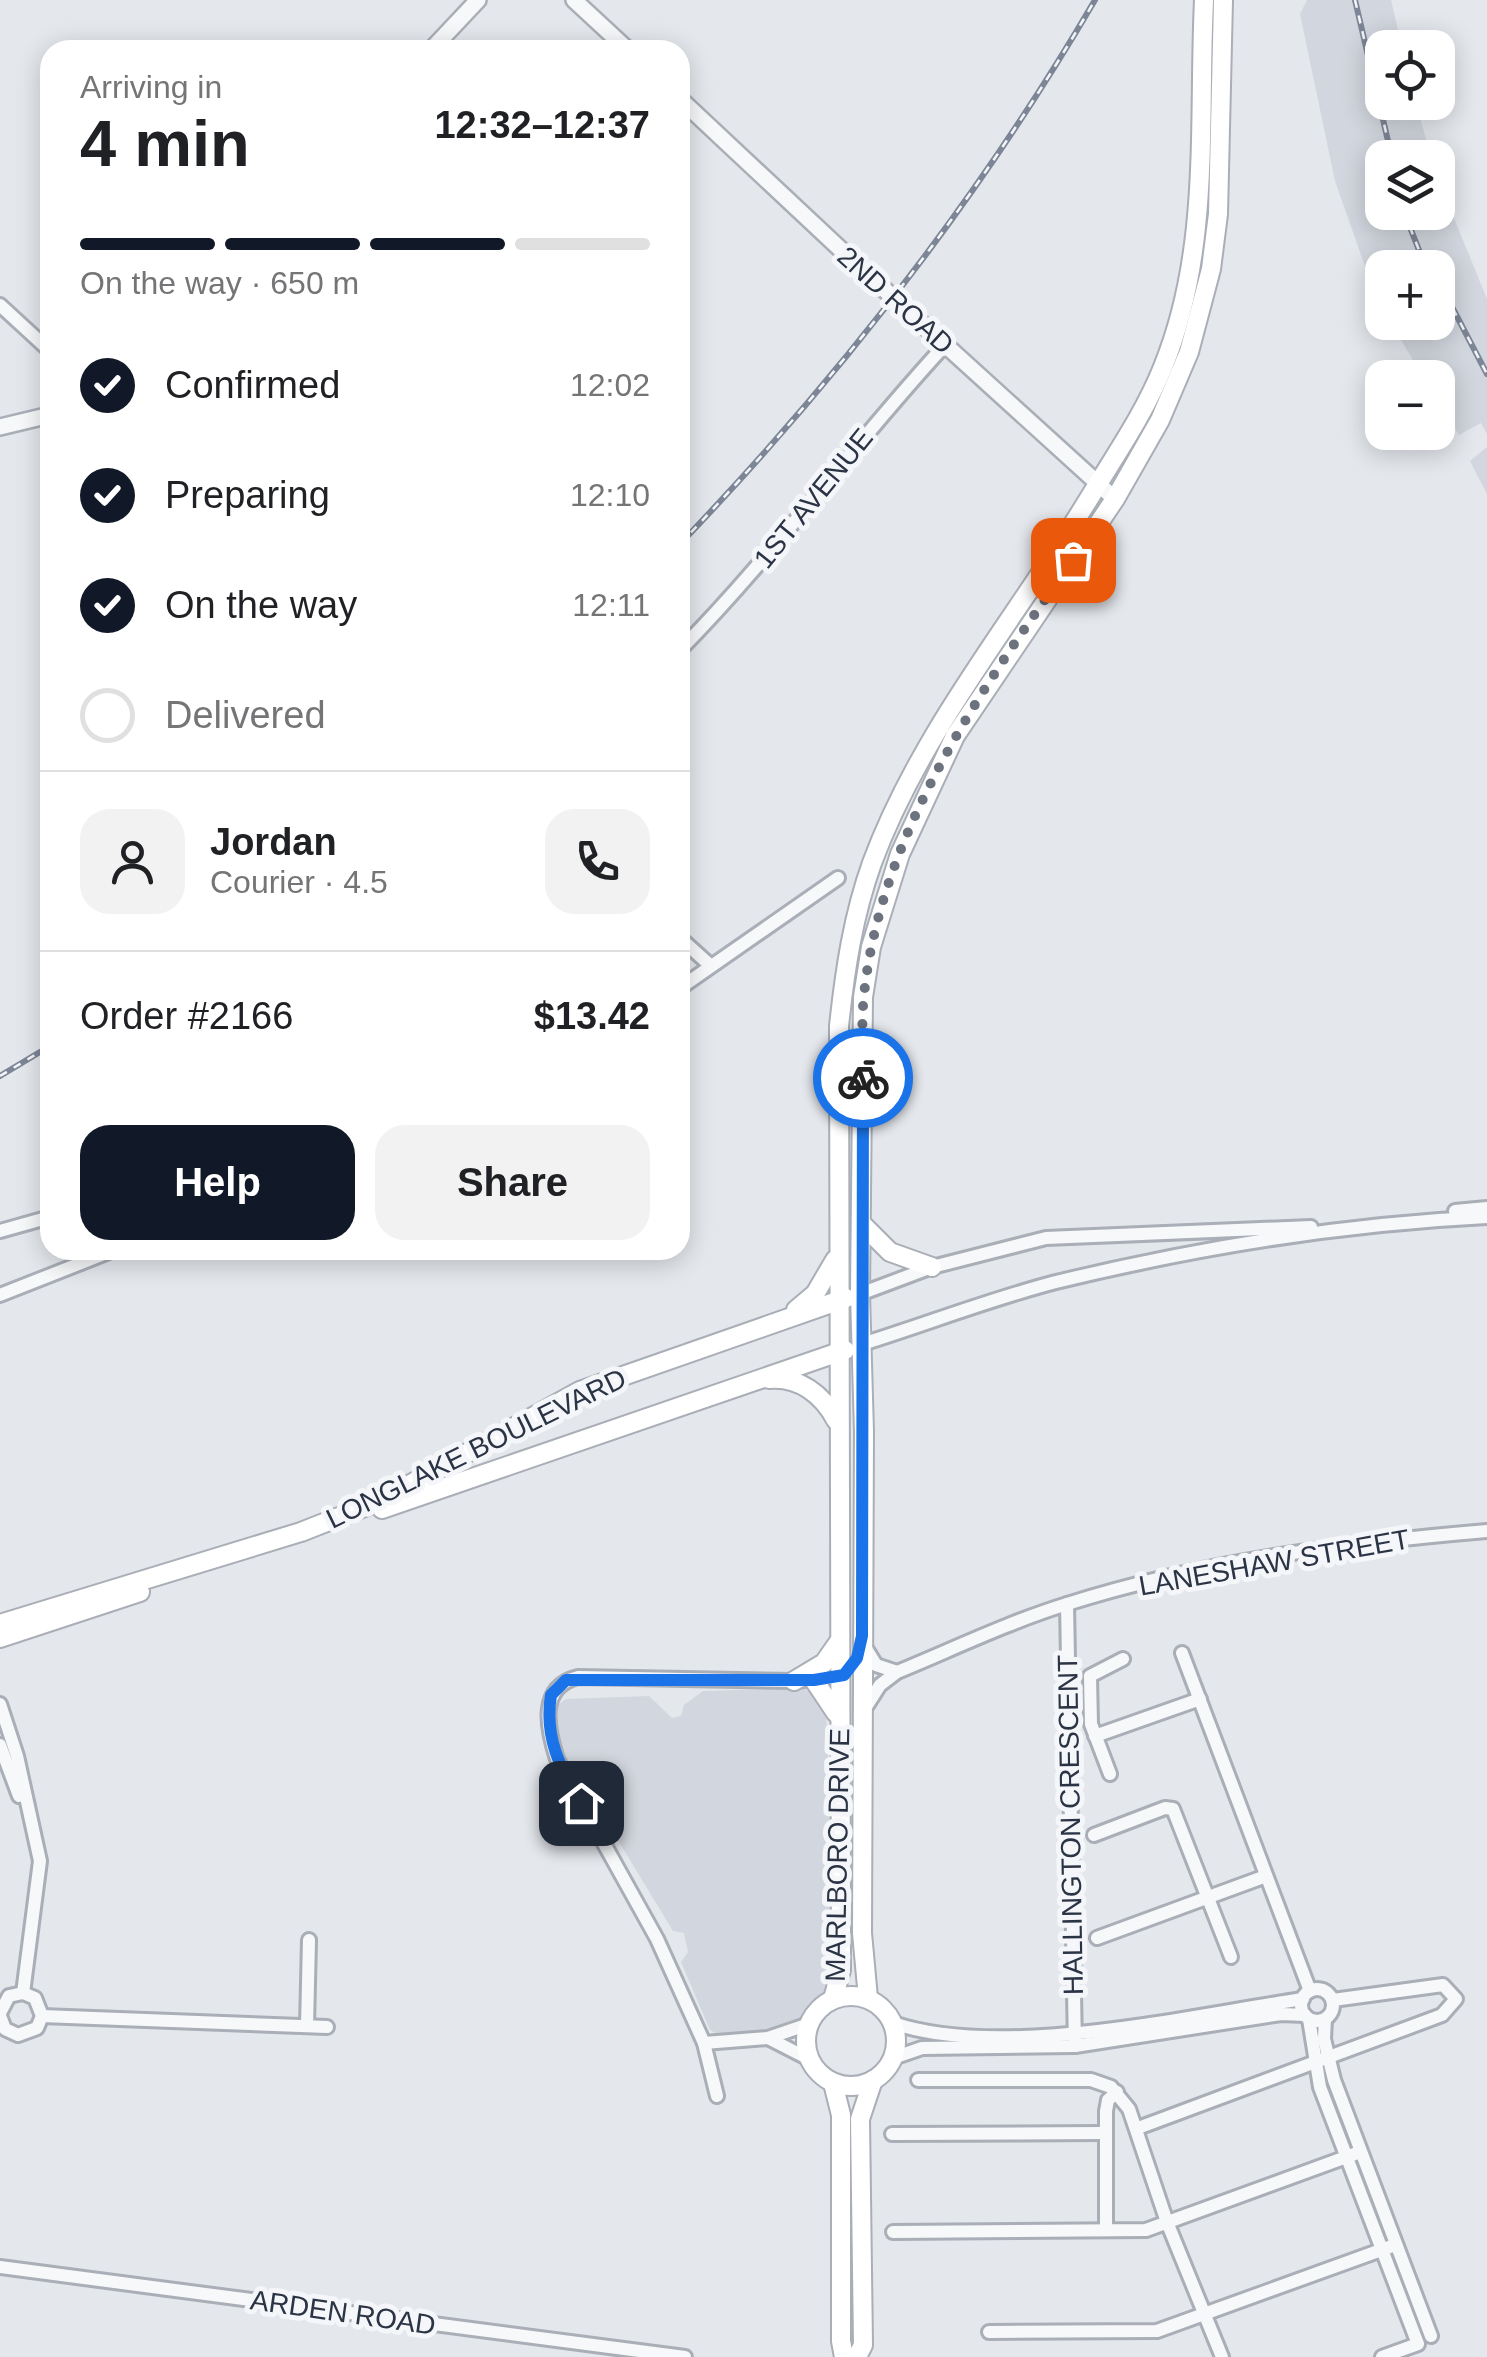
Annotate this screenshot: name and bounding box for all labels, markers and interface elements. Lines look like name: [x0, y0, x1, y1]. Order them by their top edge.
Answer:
map controls: [1365, 30, 1455, 450]
button: locate: [1365, 30, 1455, 120]
text: Arriving in: [80, 69, 222, 105]
text: 12:32–12:37: [434, 104, 650, 146]
text: 4 min: [80, 107, 250, 180]
button: layers: [1365, 140, 1455, 230]
street label: 2ND ROAD: [832, 240, 960, 360]
button: +: [1365, 250, 1455, 340]
text: On the way · 650 m: [80, 265, 359, 301]
icon: check: [80, 358, 135, 413]
button: −: [1365, 360, 1455, 450]
text: Confirmed: [165, 364, 340, 406]
text: 12:02: [570, 367, 650, 403]
street label: 1ST AVENUE: [748, 422, 879, 574]
icon: check: [80, 468, 135, 523]
text: Preparing: [165, 474, 330, 516]
text: 12:10: [570, 477, 650, 513]
pin: [1031, 518, 1116, 603]
icon: bag: [1046, 533, 1101, 588]
icon: check: [80, 578, 135, 633]
text: On the way: [165, 584, 357, 626]
text: 12:11: [572, 587, 650, 623]
text: Delivered: [165, 694, 326, 736]
button: person: [80, 809, 185, 914]
button: phone: [545, 809, 650, 914]
text: Jordan: [210, 821, 337, 863]
text: Courier · 4.5: [210, 864, 388, 900]
text: Order #2166: [80, 995, 293, 1037]
text: $13.42: [534, 995, 650, 1037]
courier: [813, 1028, 913, 1128]
icon: bike: [836, 1051, 891, 1106]
button: Help: [80, 1125, 355, 1240]
button: Share: [375, 1125, 650, 1240]
street label: LONGLAKE BOULEVARD: [321, 1362, 631, 1535]
street label: LANESHAW STREET: [1136, 1523, 1412, 1602]
street label: HALLINGTON CRESCENT: [1052, 1655, 1089, 1995]
street label: MARLBORO DRIVE: [820, 1728, 855, 1982]
pin: [539, 1761, 624, 1846]
icon: home: [554, 1776, 609, 1831]
street label: ARDEN ROAD: [248, 2284, 438, 2341]

